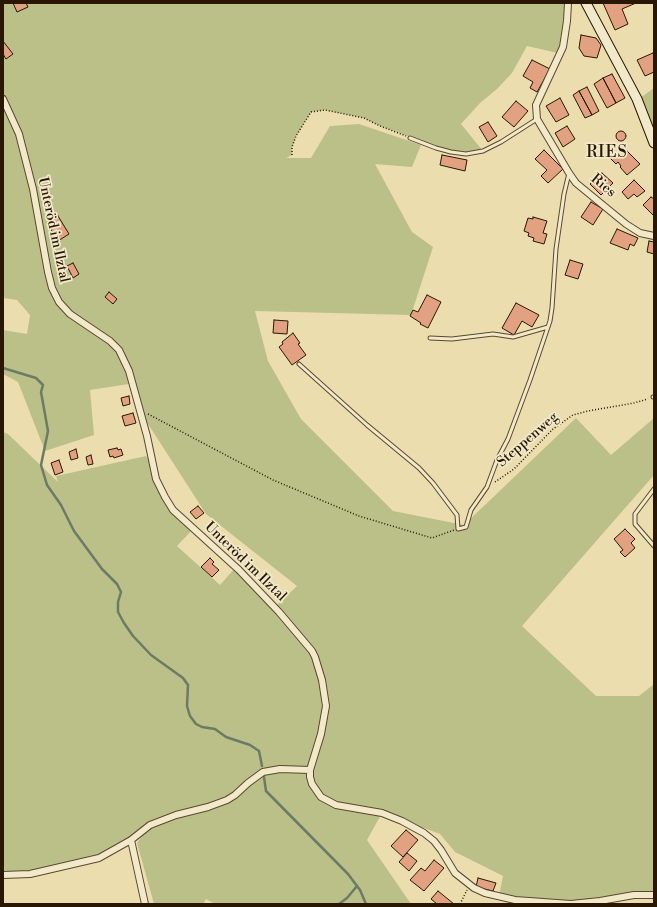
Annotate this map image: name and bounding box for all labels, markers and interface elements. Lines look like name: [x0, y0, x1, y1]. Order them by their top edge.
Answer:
district label: RIES: [586, 143, 628, 163]
street label: Ries: [587, 171, 619, 201]
street label: Unteröd im Ilztal: [34, 176, 72, 284]
street label: Steppenweg: [494, 409, 562, 471]
street label: Unteröd im Ilztal: [201, 519, 289, 605]

